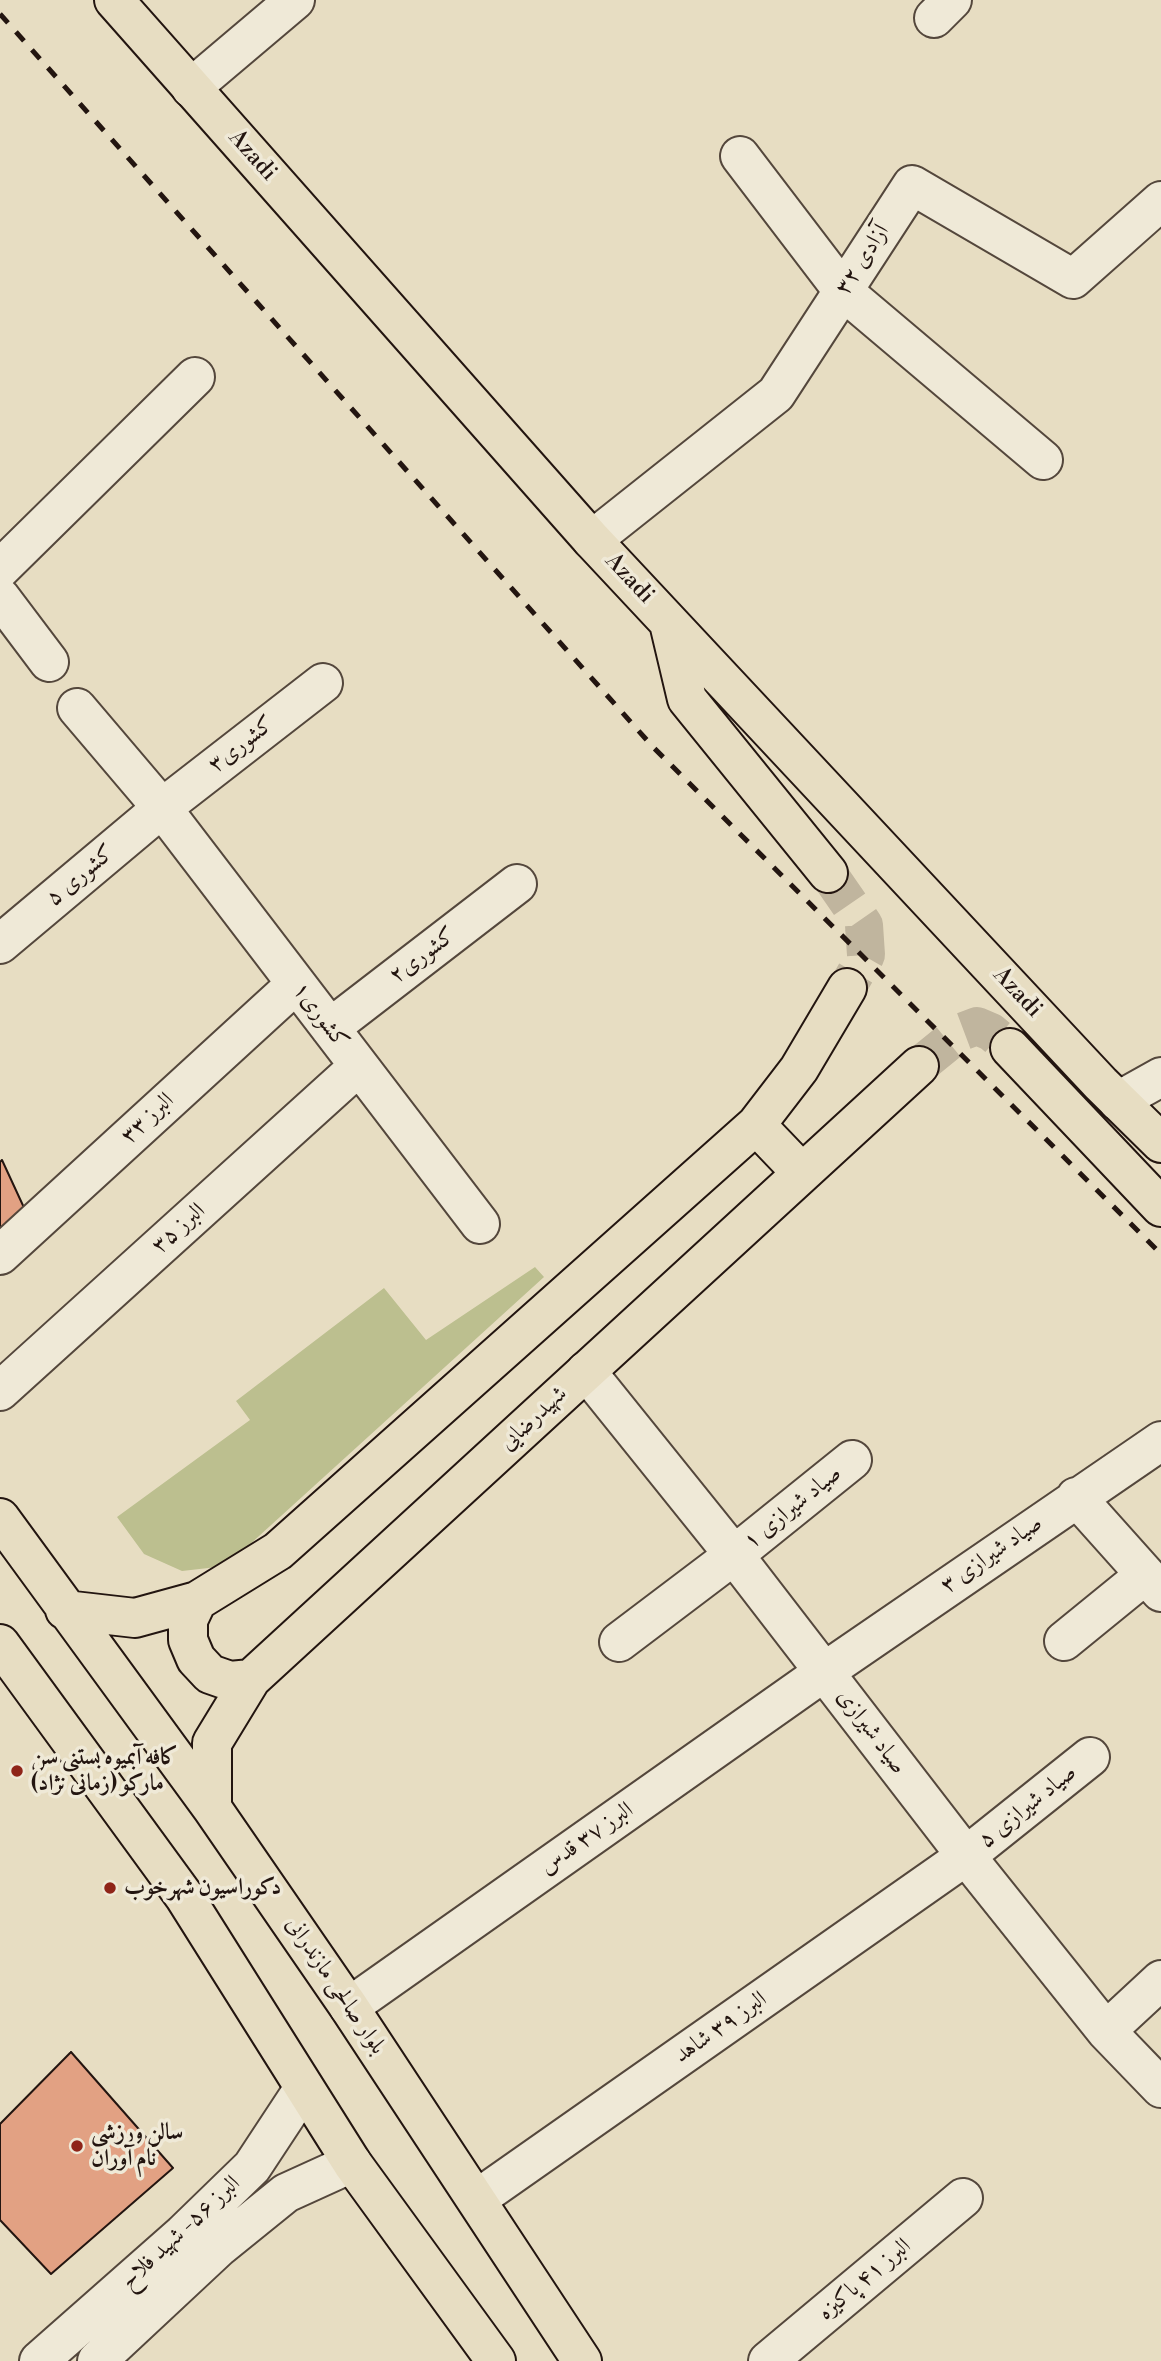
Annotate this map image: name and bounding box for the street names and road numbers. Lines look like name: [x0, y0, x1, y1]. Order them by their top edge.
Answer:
street label: Azadi: [222, 125, 282, 187]
street label: آزادی ۳۲: [830, 219, 896, 301]
street label: Azadi: [599, 548, 659, 610]
street label: کشوری۳: [203, 711, 281, 779]
street label: کشوری ۵: [41, 839, 121, 913]
street label: کشوری۲: [384, 922, 462, 990]
street label: Azadi: [987, 962, 1047, 1024]
street label: کشوری۱: [286, 977, 354, 1055]
street label: البرز ۳۳: [116, 1088, 180, 1150]
street label: البرز ۳۵: [147, 1198, 211, 1260]
street label: شهیدرضایی: [494, 1381, 574, 1457]
street label: صیاد شیرازی ۱: [739, 1460, 847, 1556]
street label: صیاد شیرازی ۳: [936, 1510, 1048, 1600]
street label: صیاد شیرازی: [830, 1684, 912, 1780]
street label: صیاد شیرازی ۵: [974, 1759, 1082, 1855]
street label: البرز ۳۷ قدس: [535, 1797, 639, 1881]
street label: بلوار صالحی مازندرانی: [279, 1912, 391, 2060]
street label: البرز ۳۹ شاهد: [669, 1986, 773, 2070]
street label: البرز ۵۶- شهید فلاح: [115, 2170, 247, 2296]
street label: البرز ۴۱ پاکیزه: [813, 2233, 917, 2327]

